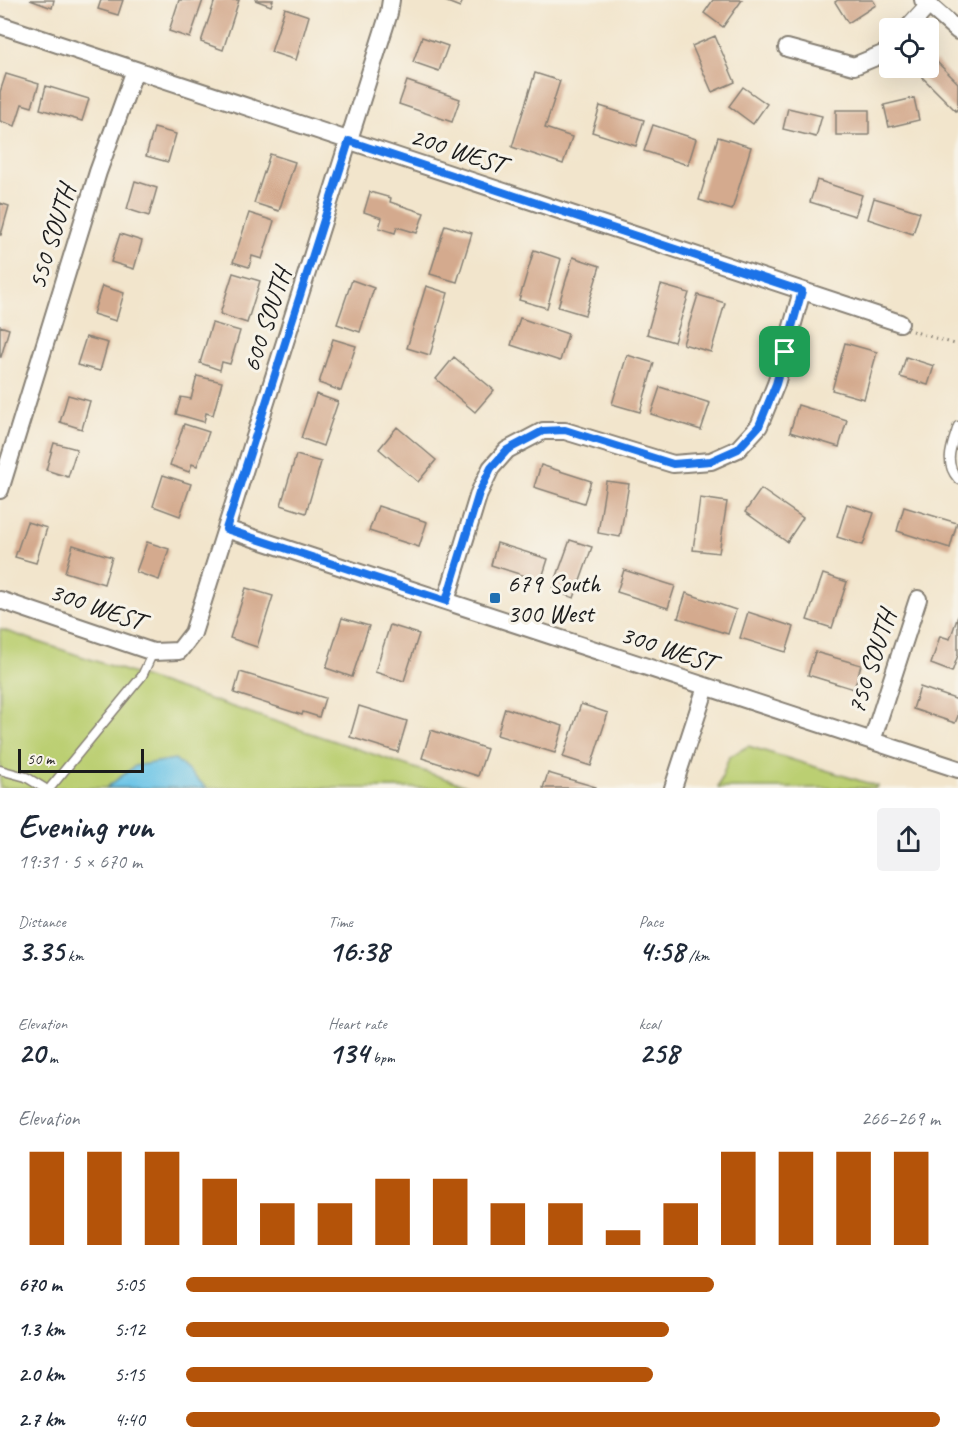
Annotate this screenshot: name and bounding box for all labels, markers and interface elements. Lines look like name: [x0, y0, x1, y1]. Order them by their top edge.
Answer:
map controls: [879, 18, 939, 78]
button: locate: [879, 18, 939, 78]
street label: 200 WEST: [406, 120, 516, 183]
street label: 550 SOUTH: [20, 177, 84, 293]
street label: 600 SOUTH: [234, 260, 300, 376]
pin: [759, 326, 810, 377]
icon: arrive: [768, 335, 801, 368]
place label: 679 South 300 West: [507, 567, 601, 630]
street label: 300 WEST: [45, 575, 155, 640]
marker: 679 South 300 West: [488, 591, 502, 605]
street label: 750 SOUTH: [839, 602, 905, 718]
street label: 300 WEST: [616, 618, 726, 681]
scale bar: [18, 746, 144, 774]
text: 50 m: [27, 749, 54, 769]
text: Evening run: [18, 805, 153, 847]
button: share: [877, 808, 940, 871]
text: 19:31 · 5 × 670 m: [18, 849, 142, 874]
text: Distance: [18, 912, 66, 932]
text: Time: [328, 912, 353, 932]
text: Pace: [639, 912, 663, 932]
text: 3.35: [18, 932, 64, 970]
text: 16:38: [328, 932, 389, 970]
text: 4:58: [639, 932, 685, 970]
text: km: [64, 946, 83, 966]
text: /km: [685, 946, 709, 966]
text: Elevation: [18, 1014, 67, 1034]
text: Heart rate: [328, 1014, 387, 1034]
text: kcal: [639, 1014, 660, 1034]
text: 20: [18, 1034, 45, 1072]
text: 134: [328, 1034, 369, 1072]
text: 258: [639, 1034, 679, 1072]
text: m: [45, 1048, 58, 1068]
text: bpm: [369, 1048, 395, 1068]
text: Elevation: [18, 1106, 80, 1131]
text: 266–269 m: [861, 1106, 940, 1131]
text: 670 m: [18, 1272, 62, 1297]
text: 5:05: [114, 1272, 145, 1297]
text: 1.3 km: [18, 1317, 65, 1342]
text: 5:12: [114, 1317, 145, 1342]
text: 2.0 km: [18, 1362, 65, 1387]
text: 5:15: [114, 1362, 145, 1387]
text: 2.7 km: [18, 1407, 64, 1432]
text: 4:40: [114, 1407, 145, 1432]

